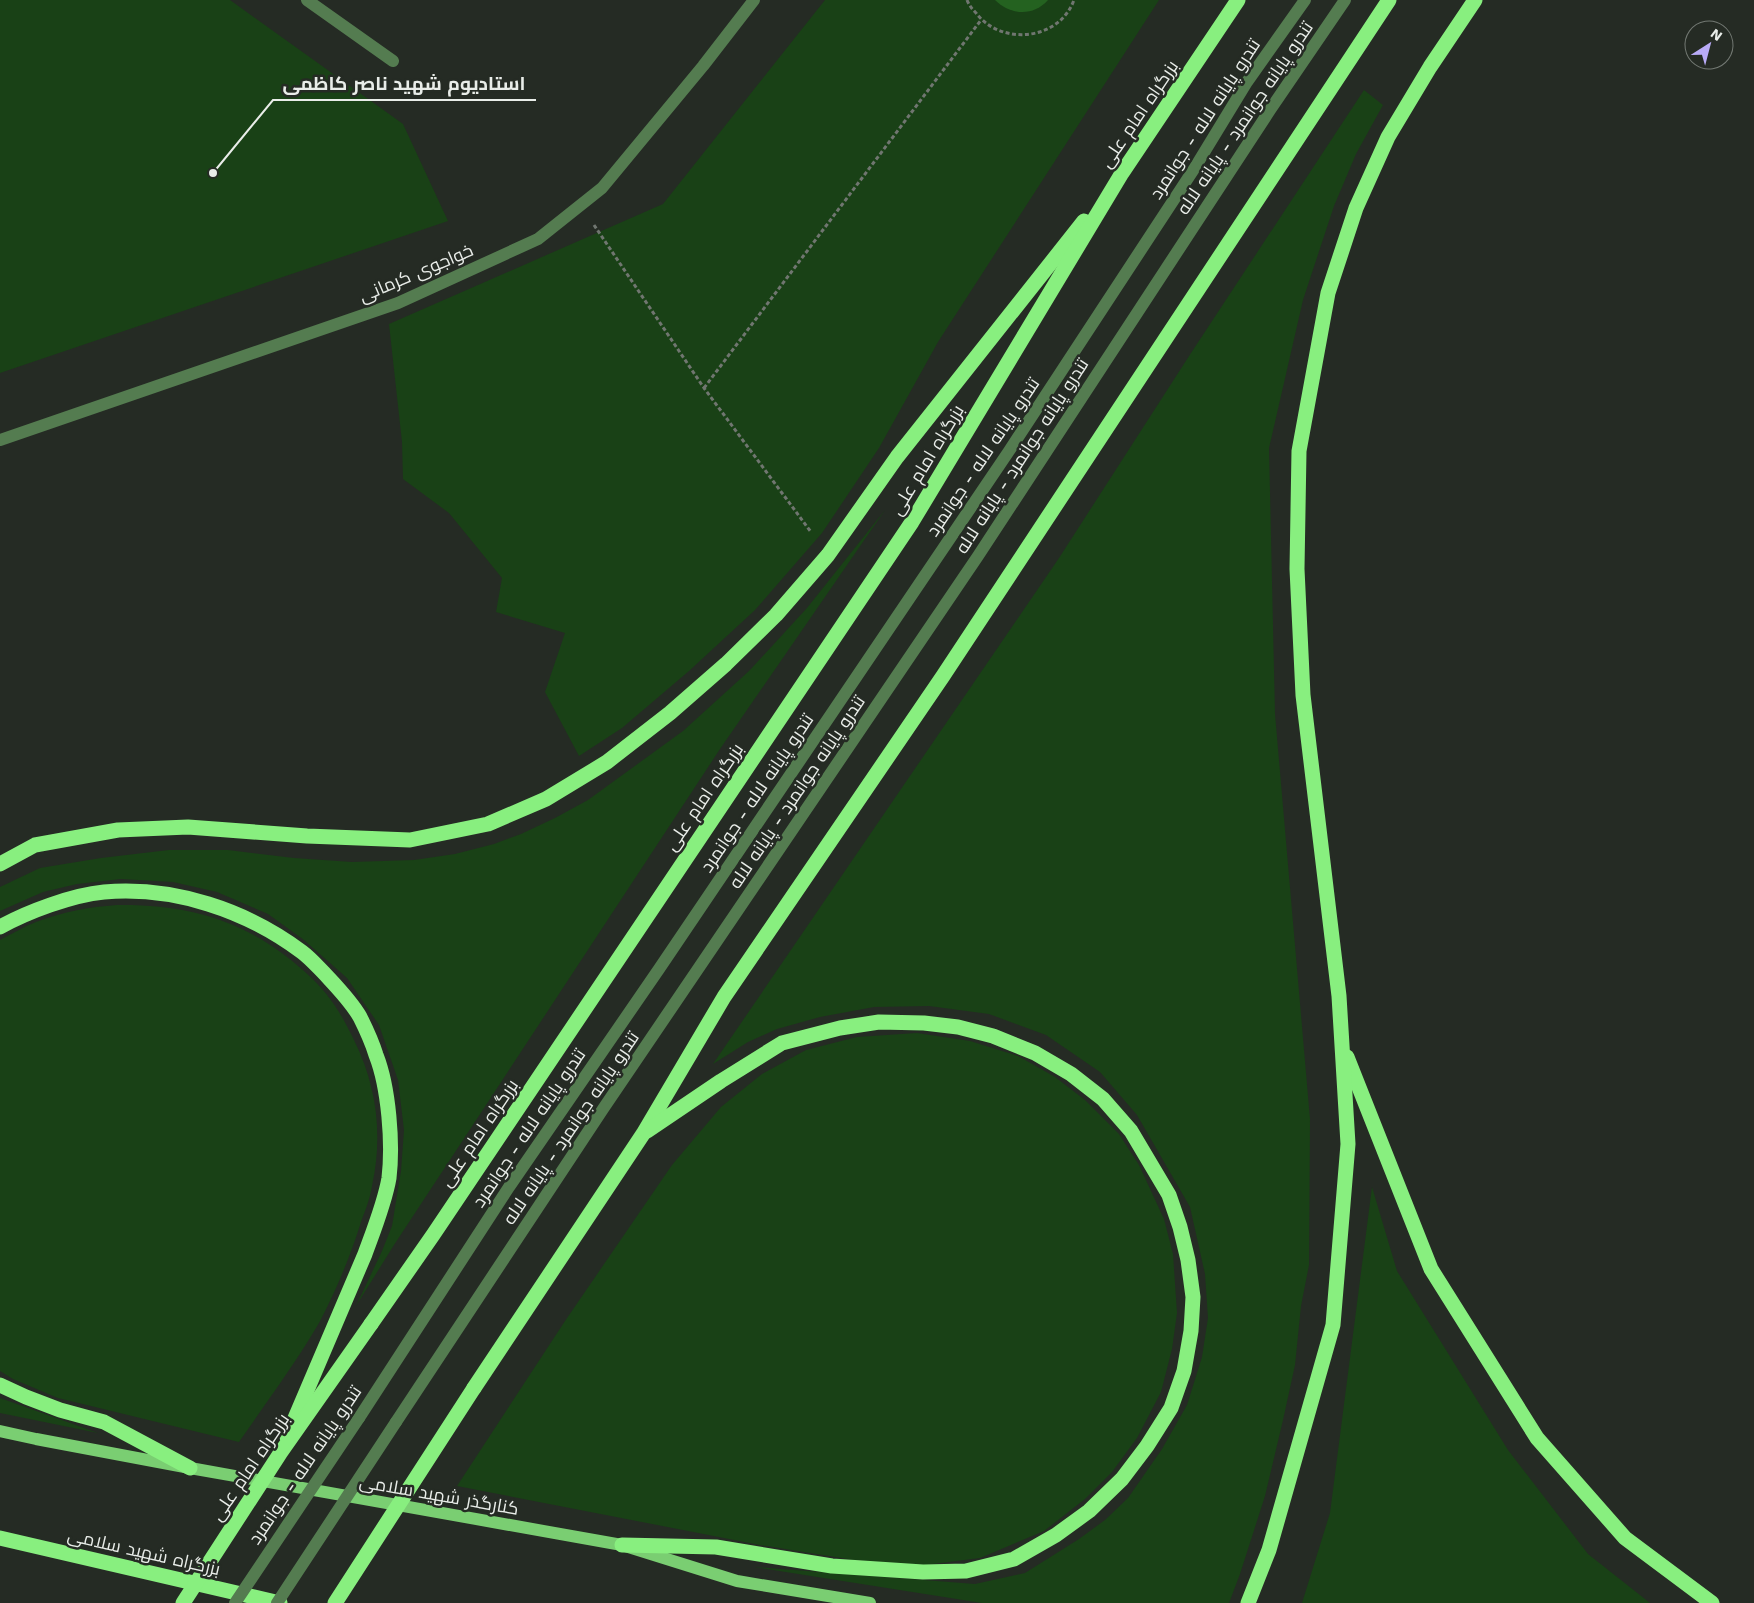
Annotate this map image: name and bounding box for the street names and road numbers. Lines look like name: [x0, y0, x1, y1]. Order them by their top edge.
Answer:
street label: تندرو پایانه جوانمرد - پایانه لاله: [1172, 17, 1319, 219]
street label: تندرو پایانه لاله - جوانمرد: [1145, 35, 1266, 204]
street label: بزرگراه امام علی: [1095, 56, 1184, 173]
street label: خواجوی کرمانی: [355, 239, 477, 307]
street label: تندرو پایانه جوانمرد - پایانه لاله: [951, 354, 1094, 558]
street label: تندرو پایانه لاله - جوانمرد: [922, 373, 1045, 541]
street label: بزرگراه امام علی: [885, 401, 970, 520]
street label: تندرو پایانه جوانمرد - پایانه لاله: [724, 691, 871, 893]
street label: تندرو پایانه لاله - جوانمرد: [696, 709, 819, 877]
street label: بزرگراه امام علی: [660, 739, 749, 856]
street label: تندرو پایانه جوانمرد - پایانه لاله: [498, 1027, 645, 1229]
street label: تندرو پایانه لاله - جوانمرد: [468, 1044, 591, 1212]
street label: بزرگراه امام علی: [435, 1075, 524, 1192]
street label: تندرو پایانه لاله - جوانمرد: [244, 1381, 367, 1549]
street label: بزرگراه امام علی: [206, 1409, 295, 1526]
street label: کنارگذر شهید سلامی: [358, 1470, 520, 1520]
street label: بزرگراه شهید سلامی: [65, 1524, 223, 1580]

